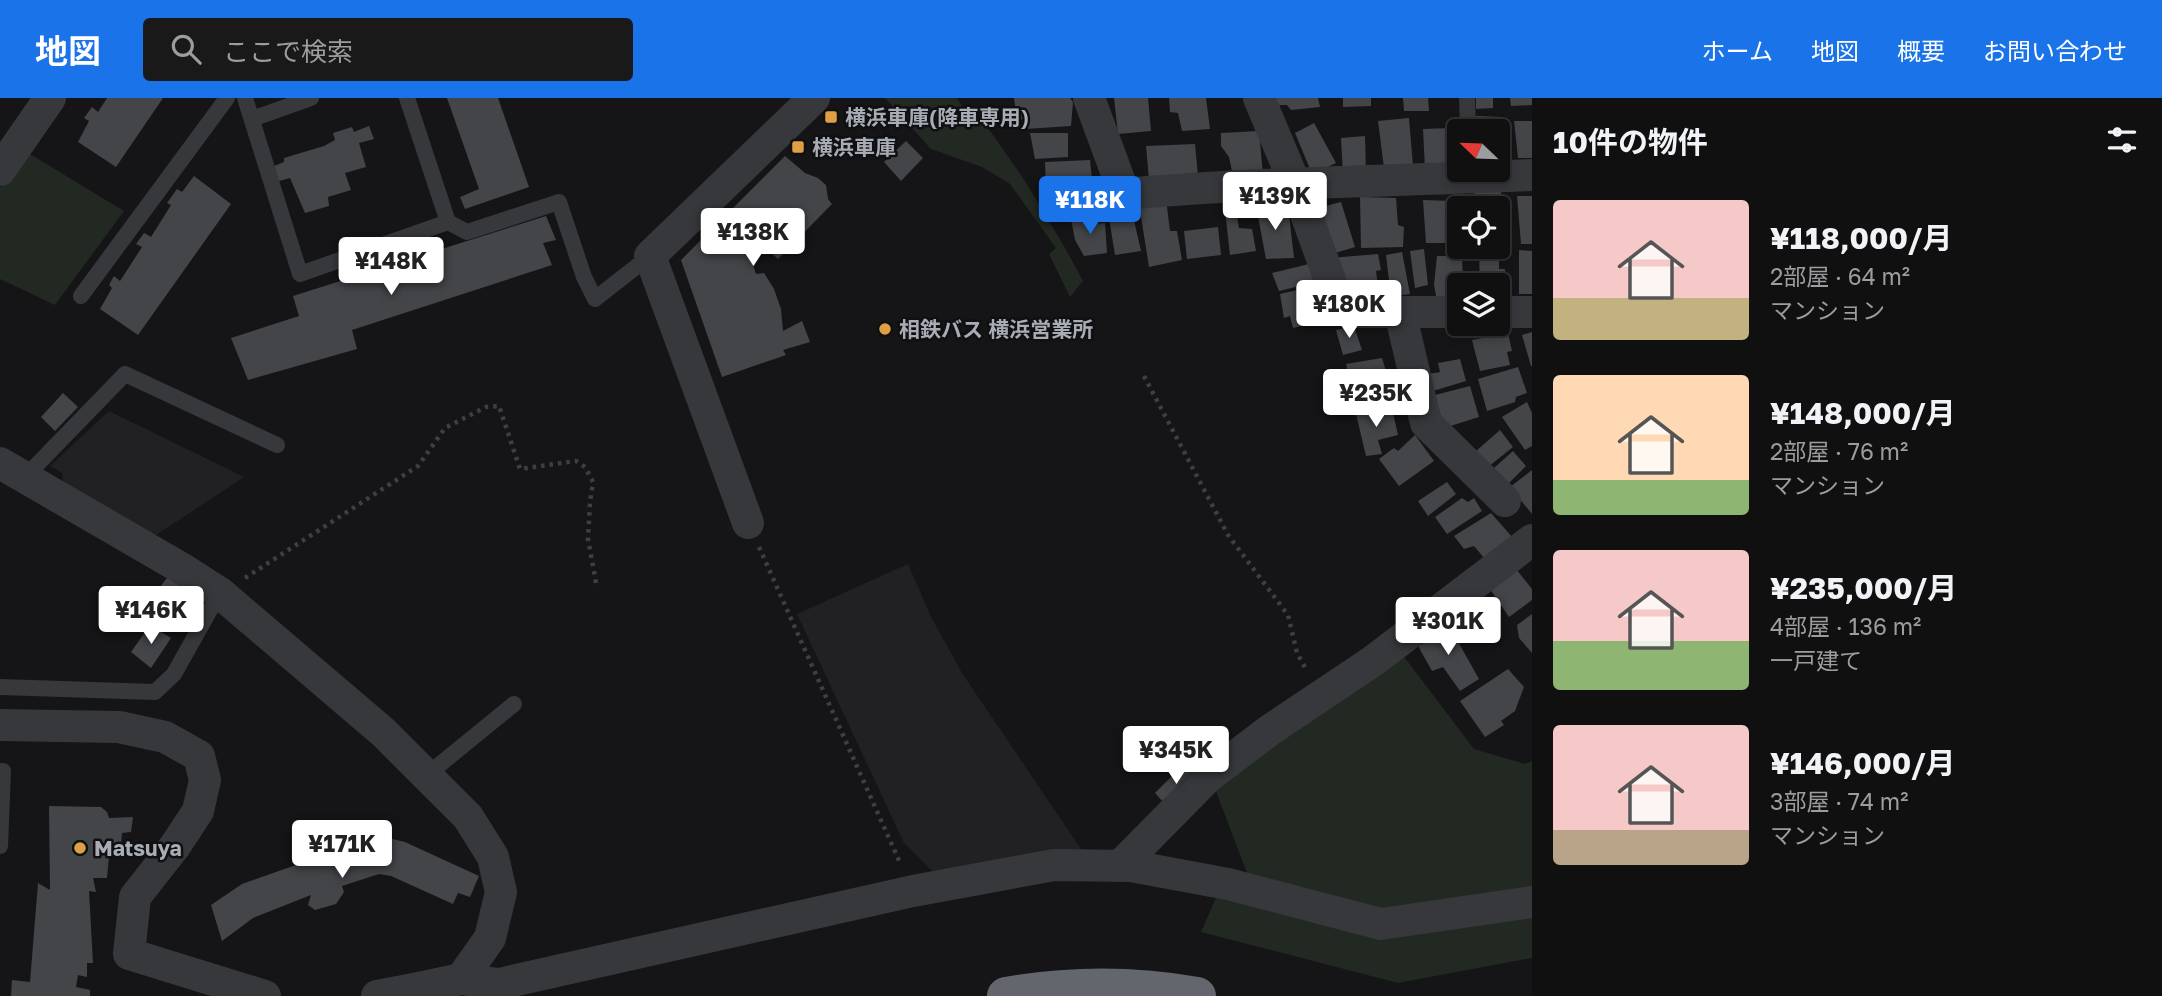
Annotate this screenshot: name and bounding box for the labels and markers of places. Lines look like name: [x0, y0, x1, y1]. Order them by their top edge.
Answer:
place label: 横浜車庫(降車専用): [845, 104, 1029, 130]
marker: 横浜車庫(降車専用): [823, 109, 839, 125]
place label: 横浜車庫: [812, 134, 896, 160]
marker: 横浜車庫: [790, 139, 806, 155]
pin: ¥139K: [1226, 172, 1324, 232]
pin: ¥118K: [1041, 176, 1139, 236]
pin: ¥138K: [704, 208, 802, 268]
pin: ¥148K: [342, 238, 440, 297]
pin: ¥180K: [1300, 280, 1398, 340]
place label: 相鉄バス 横浜営業所: [899, 316, 1093, 342]
marker: 相鉄バス 横浜営業所: [877, 321, 893, 337]
pin: ¥235K: [1327, 370, 1425, 429]
pin: ¥146K: [102, 587, 200, 646]
pin: ¥301K: [1399, 598, 1497, 657]
pin: ¥345K: [1127, 726, 1225, 786]
pin: ¥171K: [293, 820, 391, 880]
place label: Matsuya: [94, 835, 182, 861]
marker: Matsuya: [72, 840, 88, 856]

